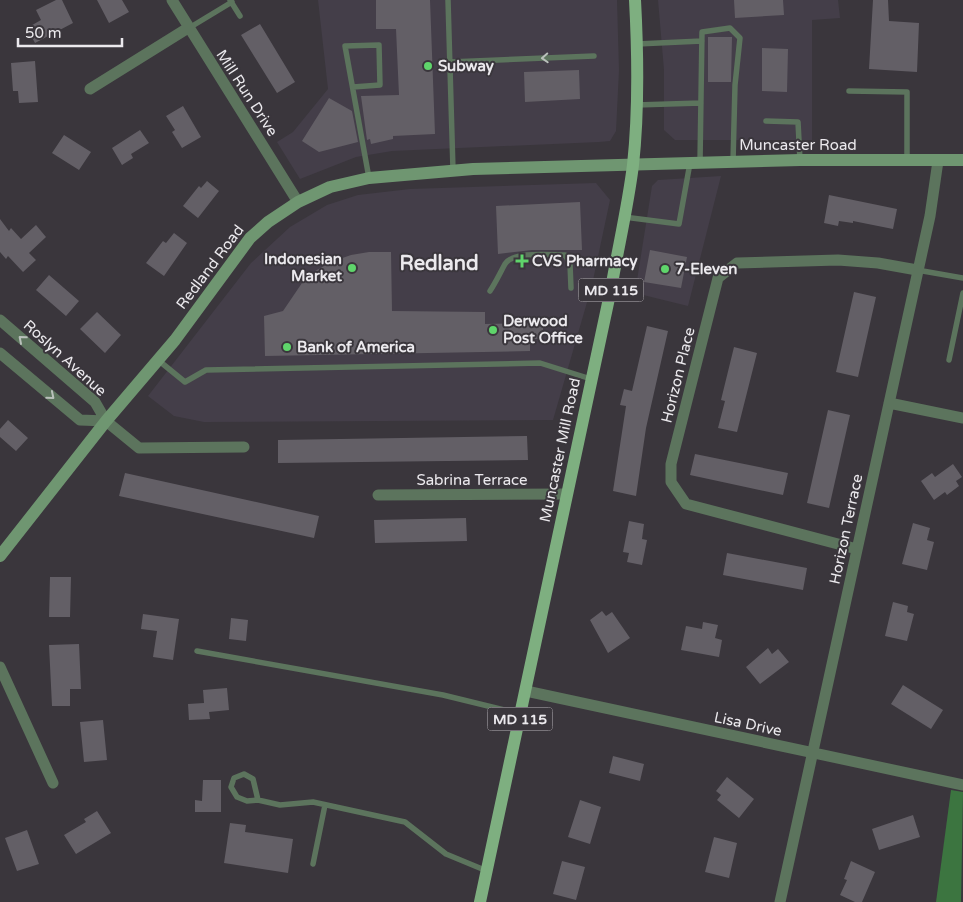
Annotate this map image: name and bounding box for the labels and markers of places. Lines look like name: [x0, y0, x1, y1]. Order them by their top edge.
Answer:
place label: Subway: [438, 57, 494, 76]
marker: Subway: [422, 60, 434, 72]
place label: Indonesian Market: [264, 250, 342, 285]
place label: CVS Pharmacy: [532, 252, 637, 271]
marker: CVS Pharmacy: [516, 255, 528, 267]
place label: 7-Eleven: [675, 260, 737, 278]
marker: Indonesian Market: [346, 262, 358, 274]
marker: 7-Eleven: [659, 263, 671, 275]
place label: Derwood Post Office: [503, 312, 583, 347]
marker: Derwood Post Office: [487, 324, 499, 336]
place label: Bank of America: [297, 338, 415, 356]
marker: Bank of America: [281, 341, 293, 353]

